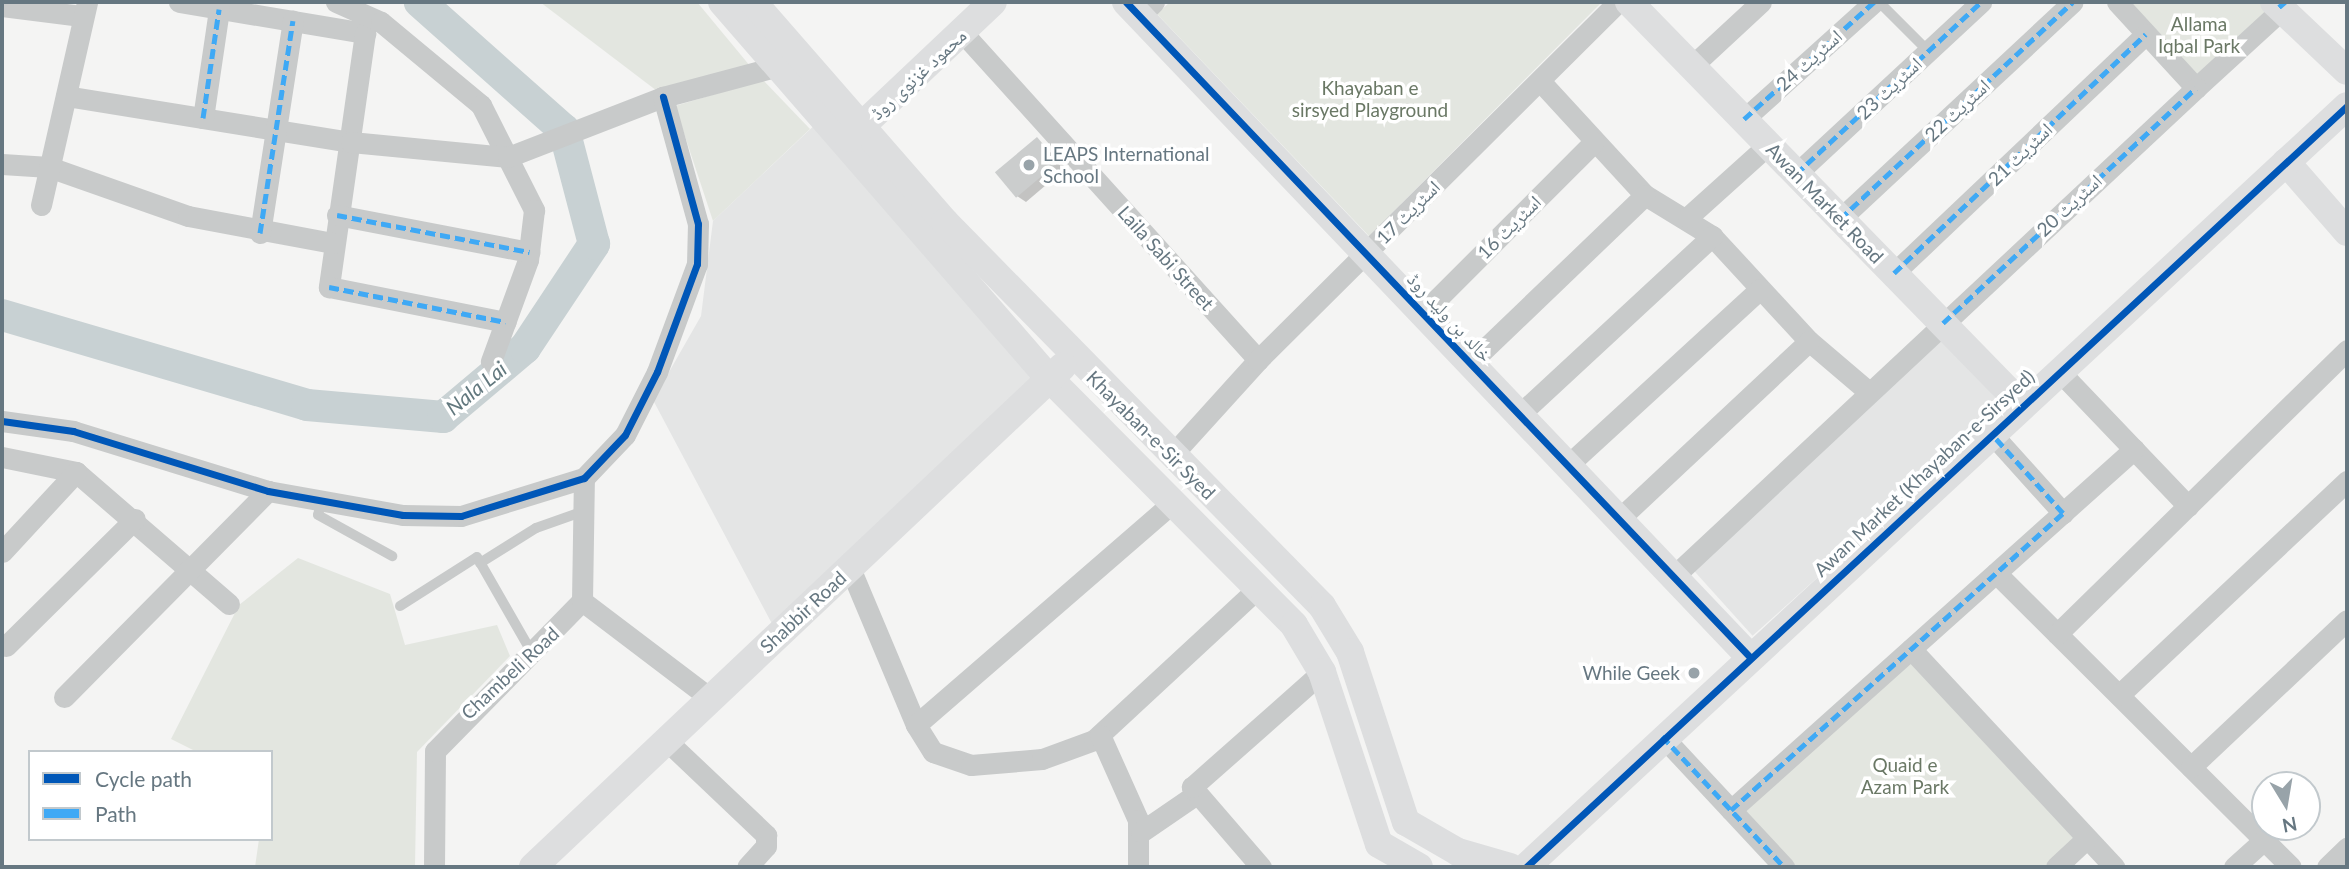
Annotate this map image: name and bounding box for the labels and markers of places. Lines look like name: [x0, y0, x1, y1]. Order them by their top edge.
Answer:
place label: LEAPS International School: [1043, 143, 1209, 187]
marker: LEAPS International School: [1021, 157, 1037, 173]
place label: While Geek: [1582, 662, 1680, 684]
marker: While Geek: [1686, 665, 1702, 681]

